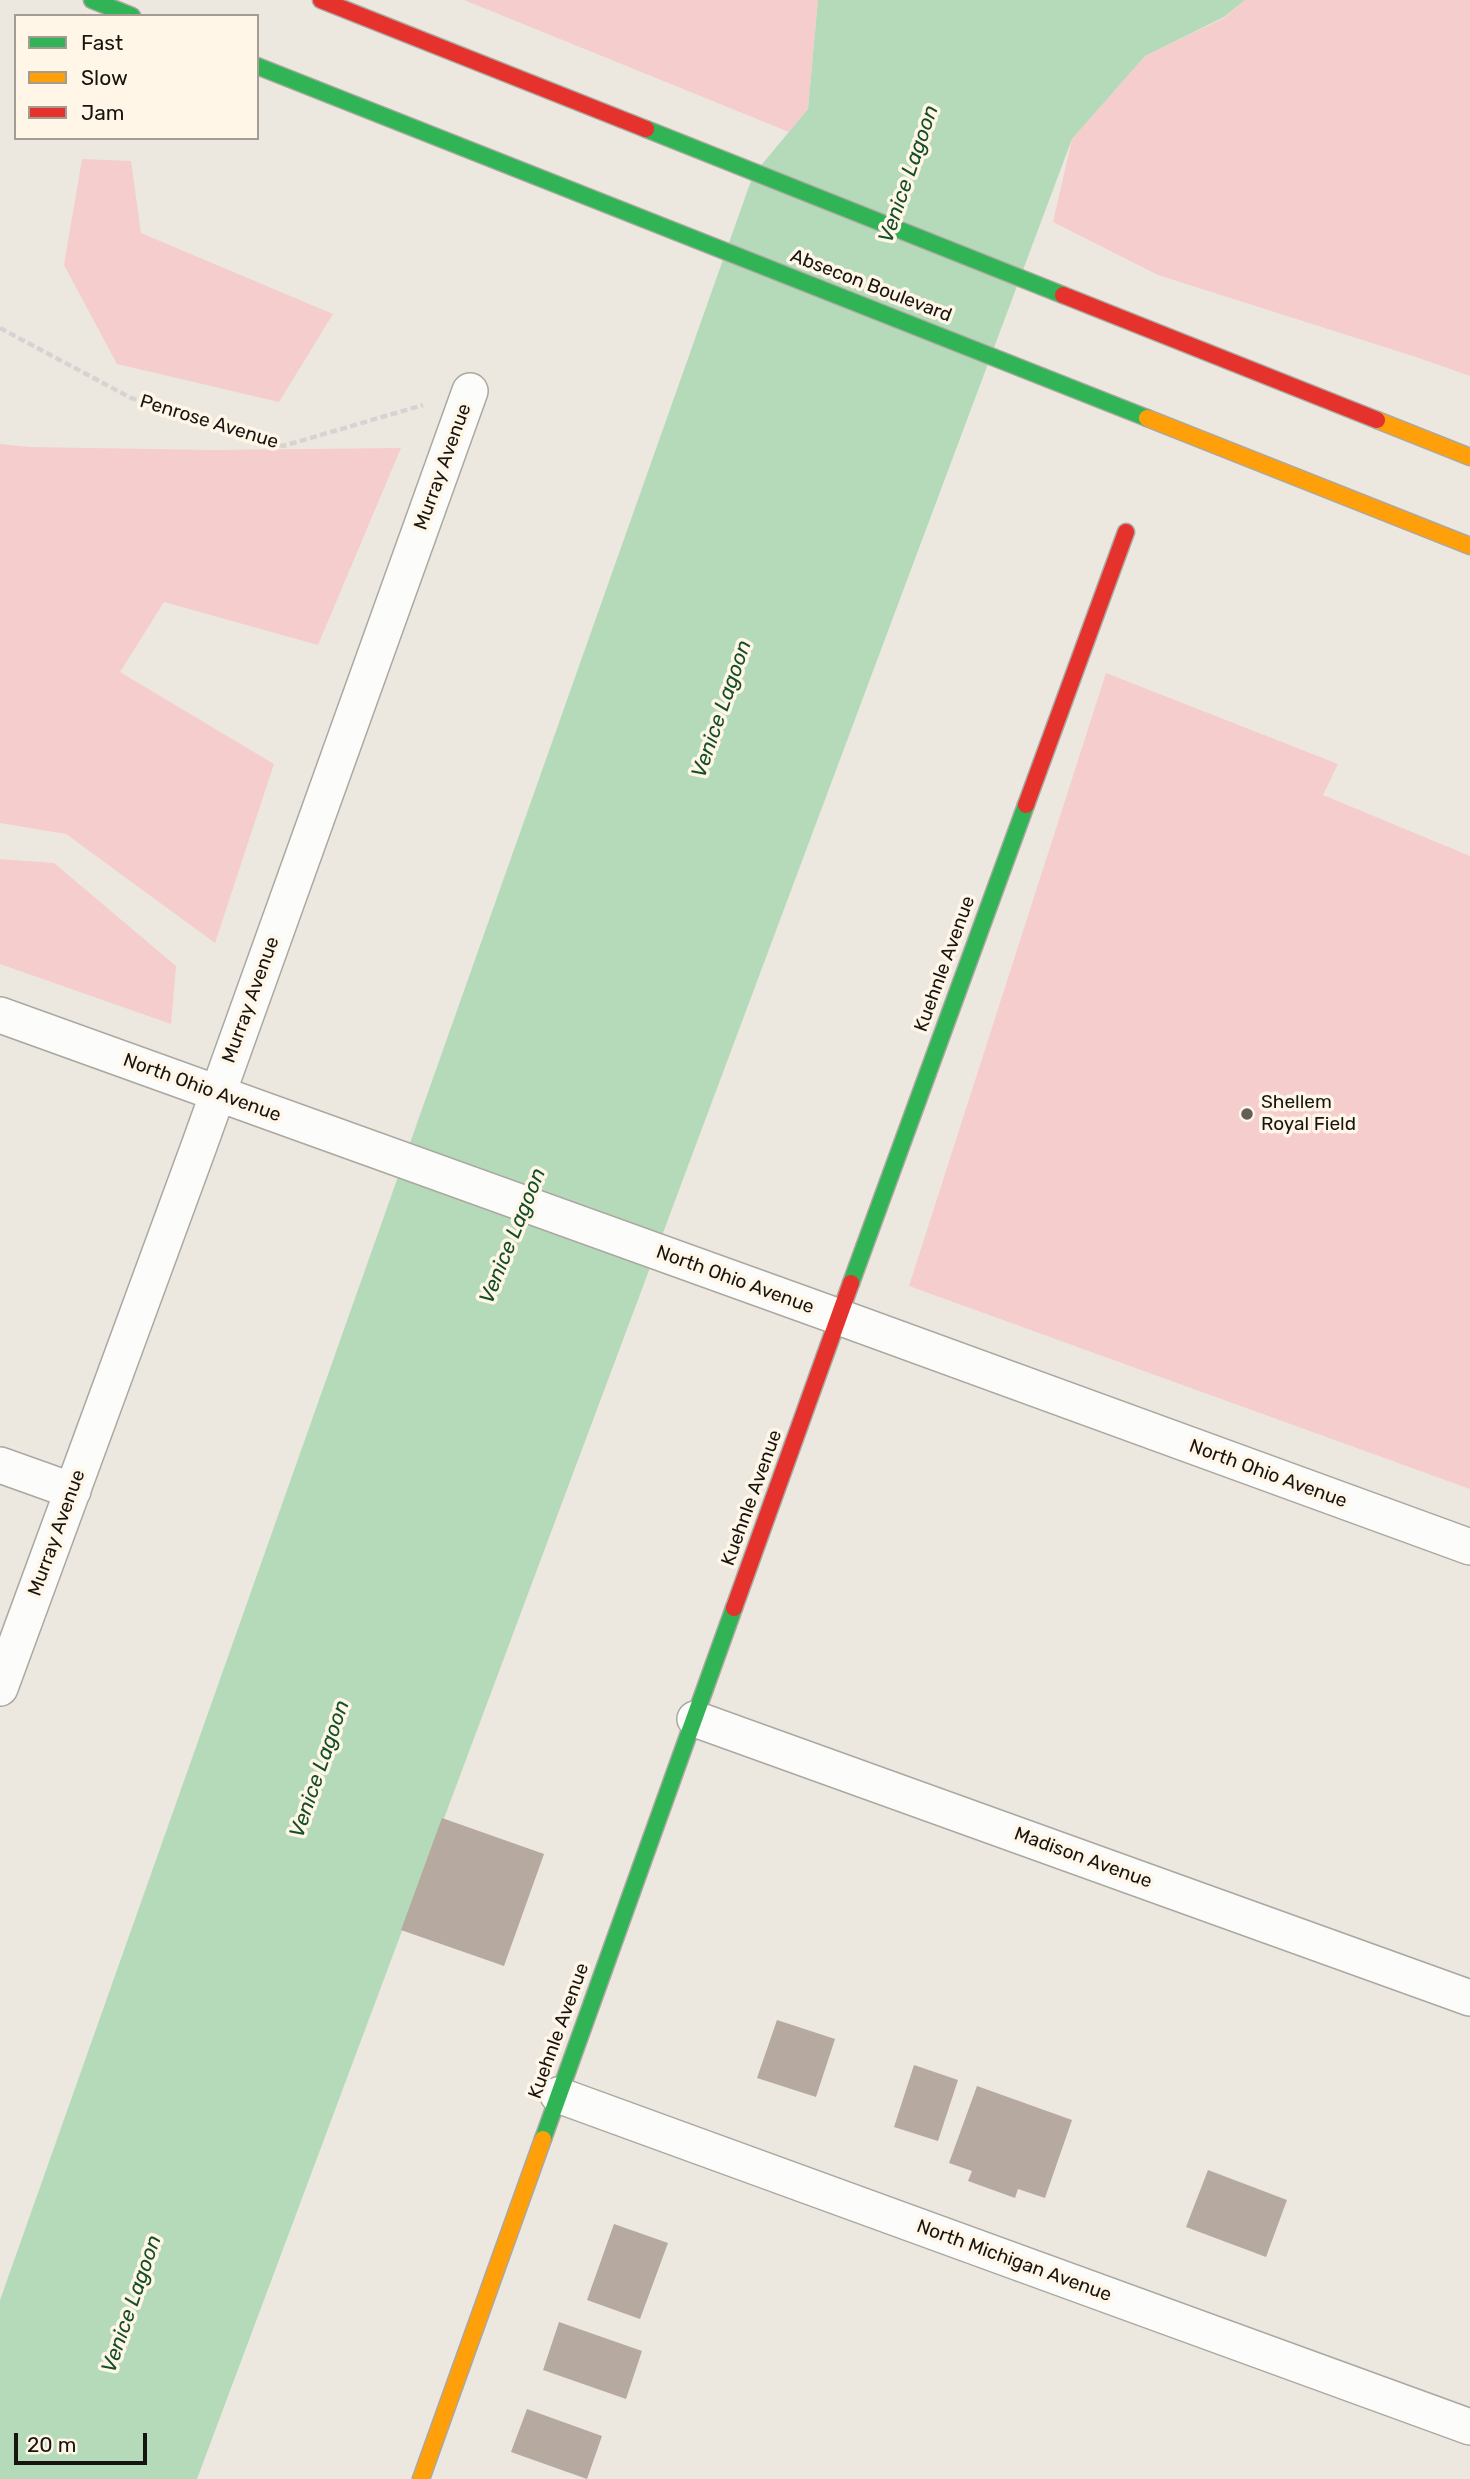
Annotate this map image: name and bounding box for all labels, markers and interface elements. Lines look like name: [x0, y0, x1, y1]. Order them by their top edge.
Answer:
legend: [14, 14, 259, 140]
text: Fast: [81, 30, 123, 55]
text: Slow: [81, 65, 128, 90]
text: Jam: [81, 100, 125, 125]
water label: Venice Lagoon: [874, 102, 944, 246]
street label: Absecon Boulevard: [787, 245, 955, 327]
street label: Penrose Avenue: [137, 390, 281, 454]
street label: Murray Avenue: [410, 401, 476, 533]
water label: Venice Lagoon: [687, 637, 757, 781]
street label: Kuehnle Avenue: [910, 893, 980, 1035]
street label: Murray Avenue: [218, 934, 284, 1066]
street label: North Ohio Avenue: [120, 1049, 284, 1127]
place label: Shellem Royal Field: [1261, 1092, 1356, 1136]
marker: Shellem Royal Field: [1239, 1106, 1255, 1122]
water label: Venice Lagoon: [474, 1165, 552, 1307]
street label: North Ohio Avenue: [653, 1241, 817, 1319]
street label: Kuehnle Avenue: [717, 1427, 787, 1569]
street label: North Ohio Avenue: [1186, 1435, 1350, 1513]
street label: Murray Avenue: [24, 1467, 90, 1599]
water label: Venice Lagoon: [285, 1697, 355, 1841]
street label: Madison Avenue: [1011, 1823, 1155, 1893]
street label: Kuehnle Avenue: [524, 1960, 594, 2102]
street label: North Michigan Avenue: [913, 2215, 1115, 2307]
water label: Venice Lagoon: [97, 2232, 167, 2376]
scale bar: [18, 2420, 150, 2464]
text: 20 m: [27, 2432, 76, 2457]

